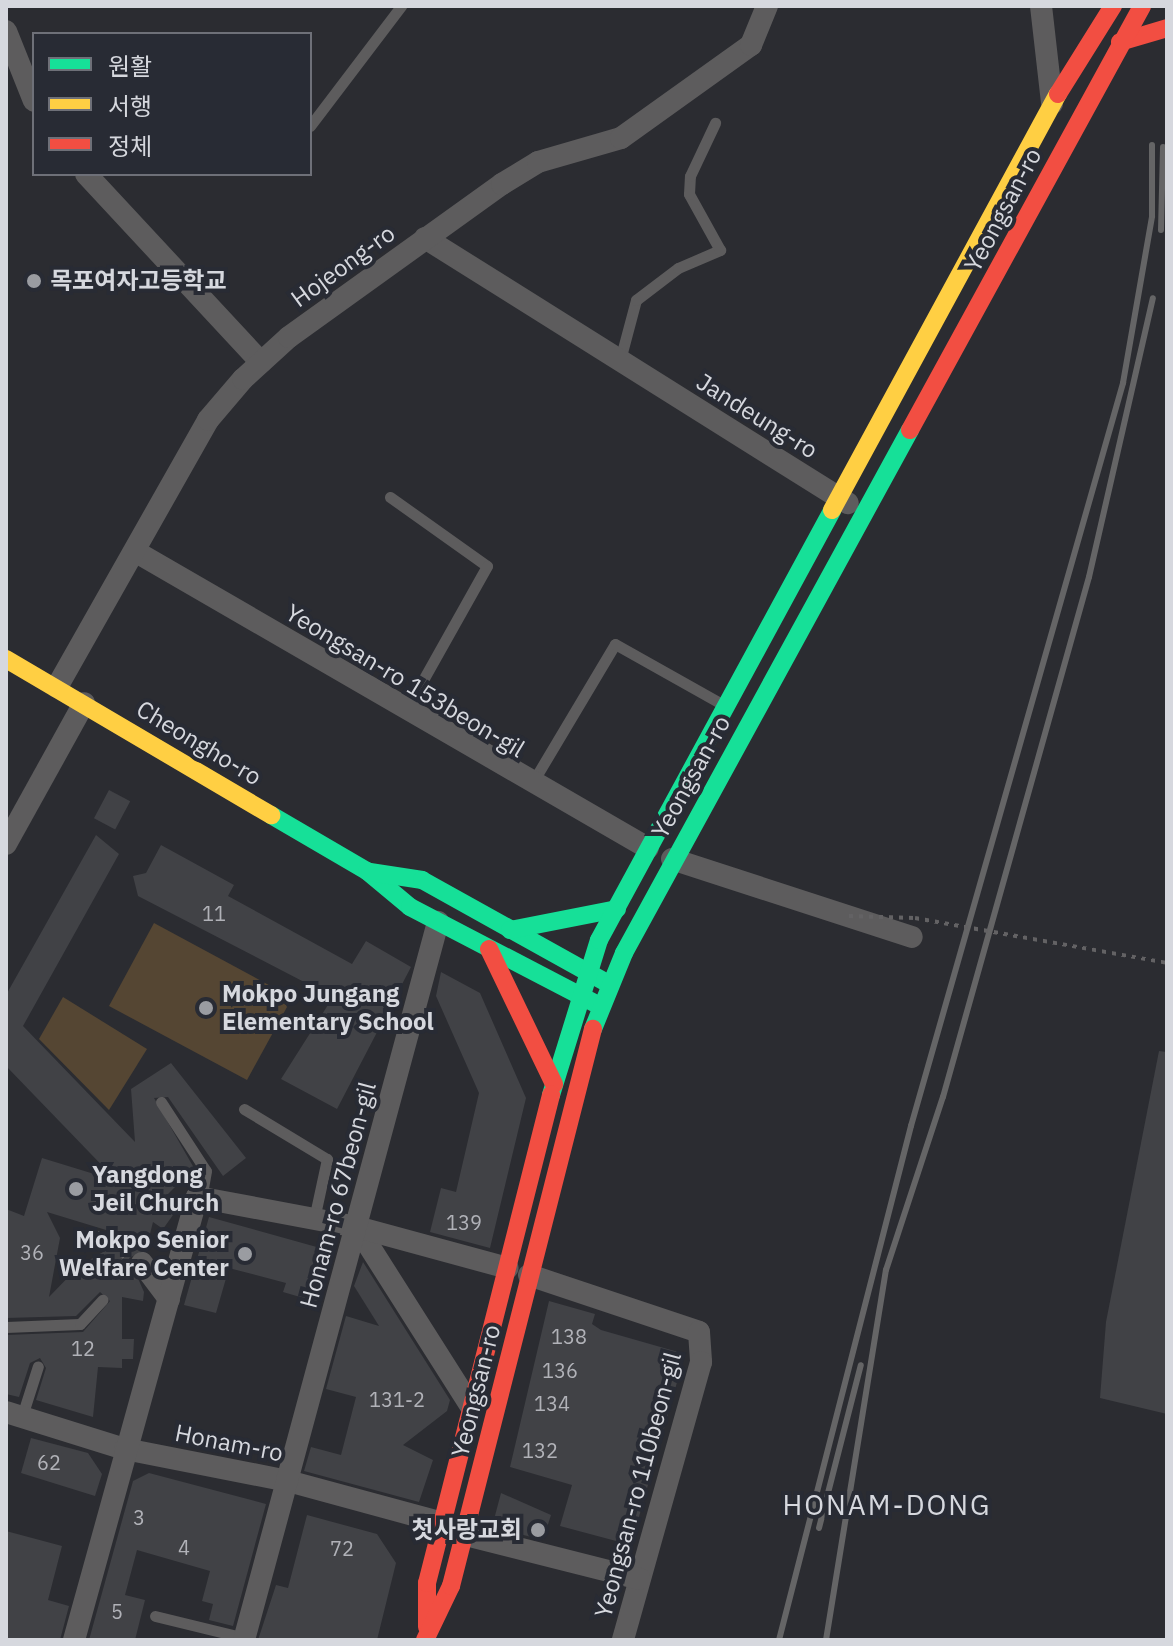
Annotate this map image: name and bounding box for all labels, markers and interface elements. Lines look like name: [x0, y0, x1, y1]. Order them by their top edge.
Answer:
legend: [32, 32, 312, 176]
text: 원활: [108, 50, 152, 82]
text: 서행: [108, 90, 152, 122]
text: 정체: [108, 130, 152, 162]
street label: Yeongsan-ro: [958, 143, 1048, 277]
street label: Hojeong-ro: [286, 219, 400, 313]
place label: 목포여자고등학교: [50, 267, 227, 295]
marker: 목포여자고등학교: [25, 272, 43, 290]
street label: Jandeung-ro: [691, 367, 823, 465]
street label: Yeongsan-ro 153beon-gil: [280, 598, 530, 764]
street label: Cheongho-ro: [131, 694, 267, 792]
street label: Yeongsan-ro: [645, 711, 737, 843]
house number: 11: [202, 901, 226, 925]
place label: Mokpo Jungang Elementary School: [222, 980, 434, 1036]
marker: Mokpo Jungang Elementary School: [197, 999, 215, 1017]
street label: Honam-ro 67beon-gil: [294, 1079, 382, 1311]
place label: Yangdong Jeil Church: [92, 1161, 219, 1217]
marker: Yangdong Jeil Church: [67, 1180, 85, 1198]
house number: 139: [446, 1210, 482, 1234]
place label: Mokpo Senior Welfare Center: [59, 1226, 229, 1282]
house number: 36: [20, 1240, 44, 1264]
marker: Mokpo Senior Welfare Center: [236, 1245, 254, 1263]
street label: Yeongsan-ro: [446, 1322, 506, 1460]
house number: 138: [551, 1324, 587, 1348]
house number: 12: [71, 1336, 95, 1360]
street label: Yeongsan-ro 110beon-gil: [589, 1349, 687, 1621]
house number: 136: [542, 1358, 578, 1382]
house number: 131-2: [369, 1387, 425, 1411]
house number: 134: [534, 1391, 570, 1415]
street label: Honam-ro: [173, 1418, 285, 1468]
house number: 132: [522, 1438, 558, 1462]
house number: 62: [37, 1450, 61, 1474]
district label: HONAM-DONG: [782, 1488, 992, 1522]
house number: 3: [133, 1505, 145, 1529]
place label: 첫사랑교회: [412, 1516, 522, 1544]
marker: 첫사랑교회: [529, 1521, 547, 1539]
house number: 4: [178, 1535, 190, 1559]
house number: 72: [330, 1536, 354, 1560]
house number: 5: [111, 1599, 123, 1623]

